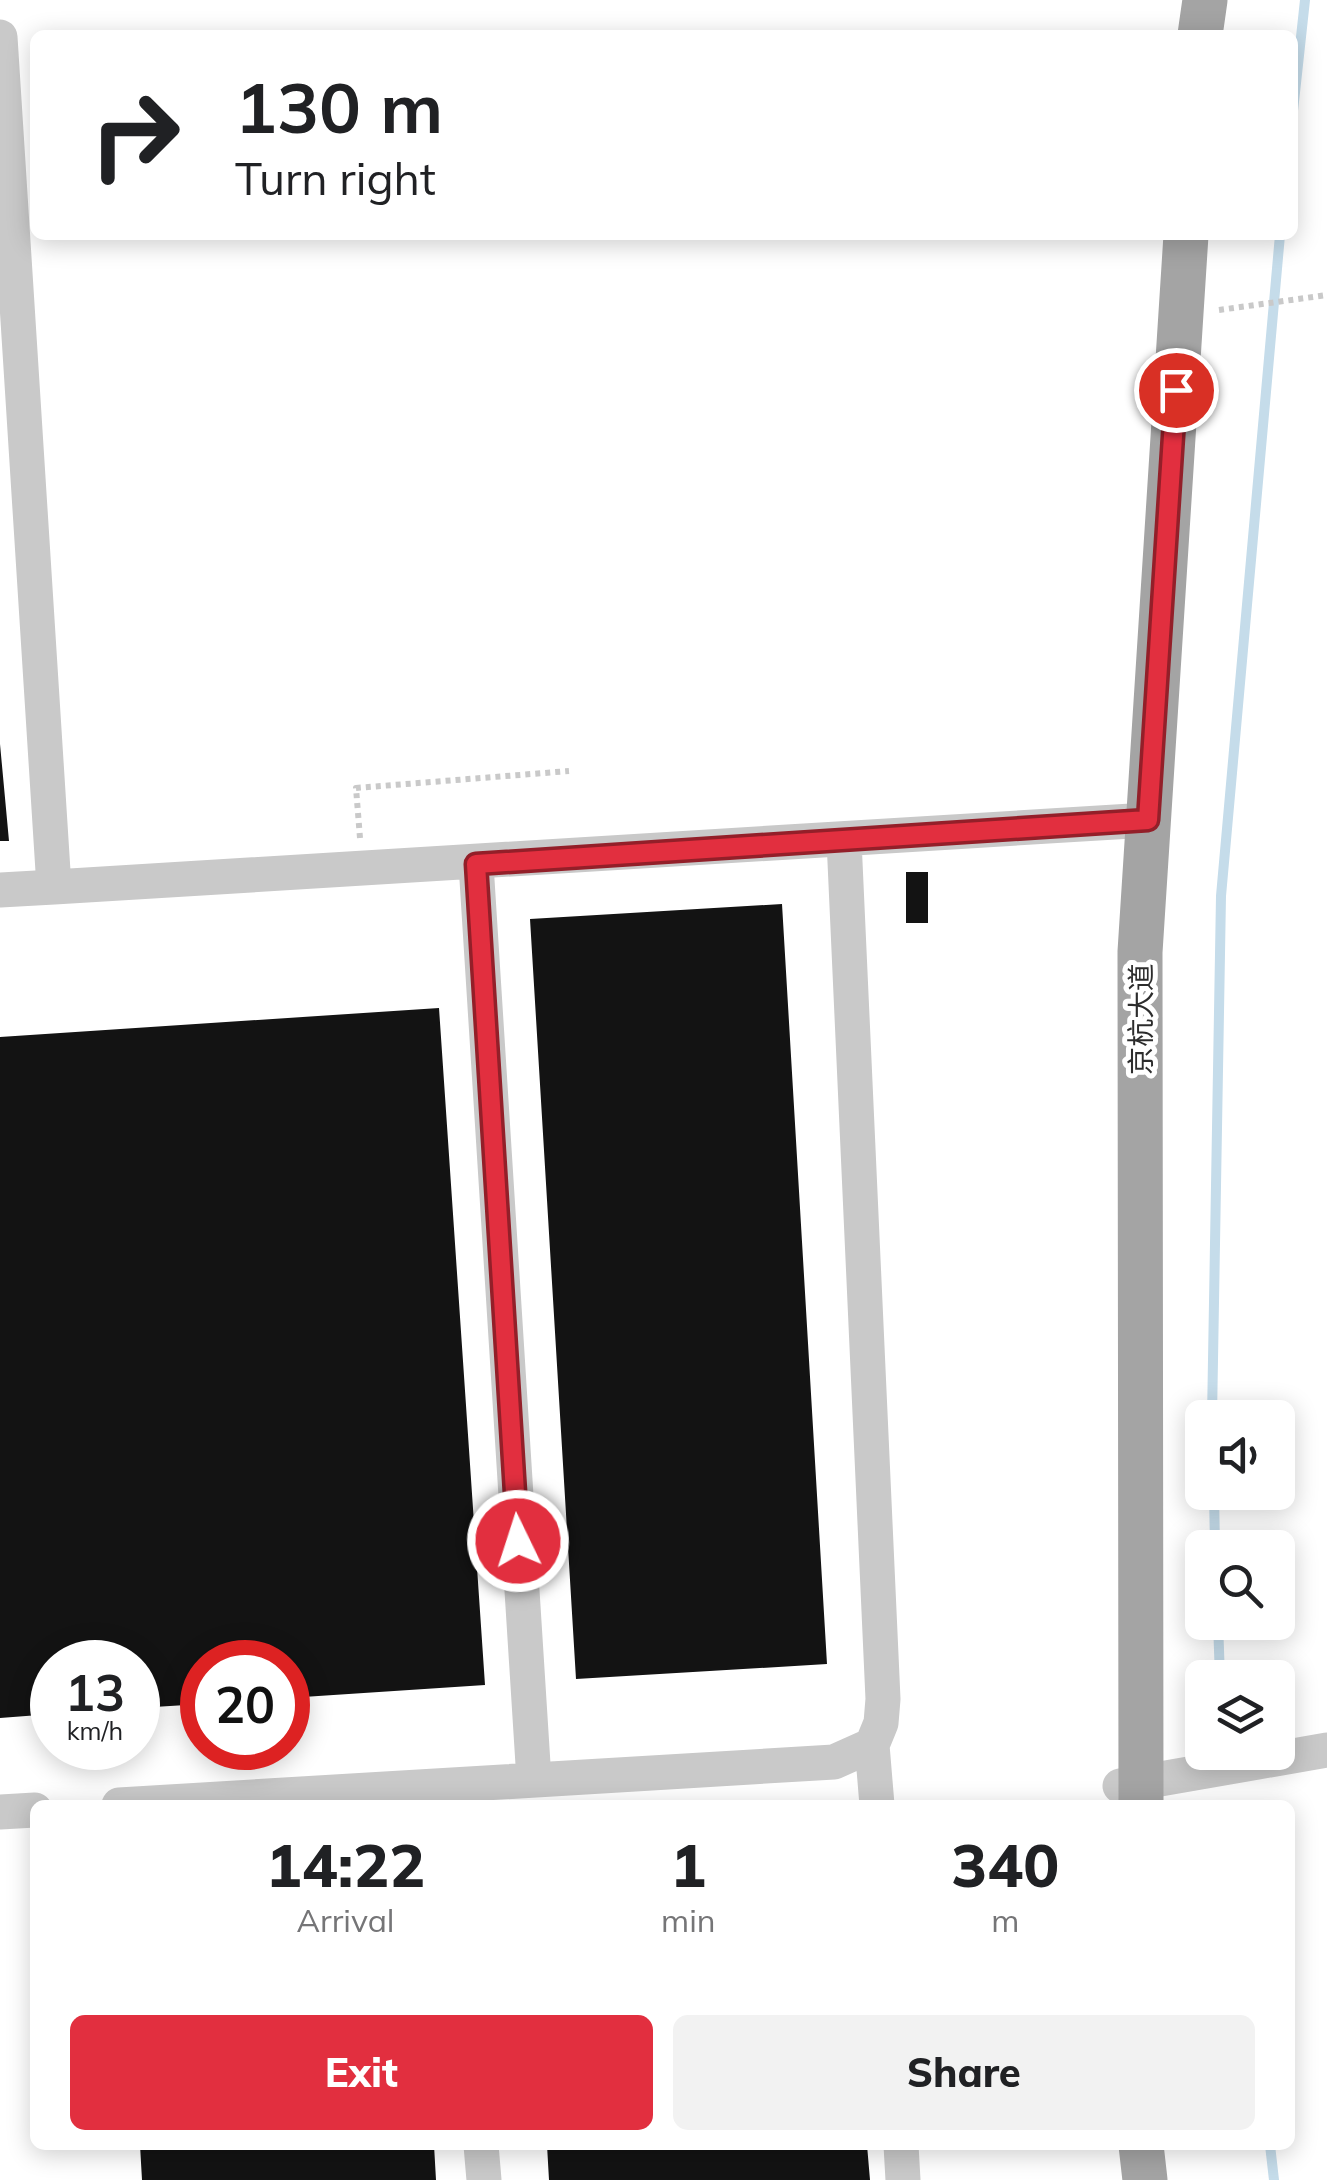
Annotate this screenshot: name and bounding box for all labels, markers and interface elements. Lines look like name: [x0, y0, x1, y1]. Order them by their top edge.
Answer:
text: 130 m: [235, 63, 443, 151]
icon: right: [70, 70, 200, 200]
text: Turn right: [235, 150, 436, 206]
pin: [1134, 348, 1219, 433]
icon: arrive: [1149, 363, 1204, 418]
street label: 京杭大道: [1123, 963, 1158, 1075]
map controls: [1185, 1400, 1295, 1770]
button: sound: [1185, 1400, 1295, 1510]
position arrow: [466, 1489, 570, 1593]
button: search: [1185, 1530, 1295, 1640]
speed limit sign: 20: [180, 1640, 310, 1770]
button: layers: [1185, 1660, 1295, 1770]
text: 13: [65, 1661, 125, 1724]
text: km/h: [67, 1715, 123, 1746]
text: 14:22: [266, 1827, 425, 1902]
text: 1: [670, 1827, 706, 1902]
text: 340: [951, 1827, 1059, 1902]
text: Arrival: [297, 1900, 394, 1940]
text: min: [661, 1900, 716, 1940]
text: m: [991, 1900, 1019, 1940]
button: Exit: [70, 2015, 653, 2130]
button: Share: [673, 2015, 1255, 2130]

